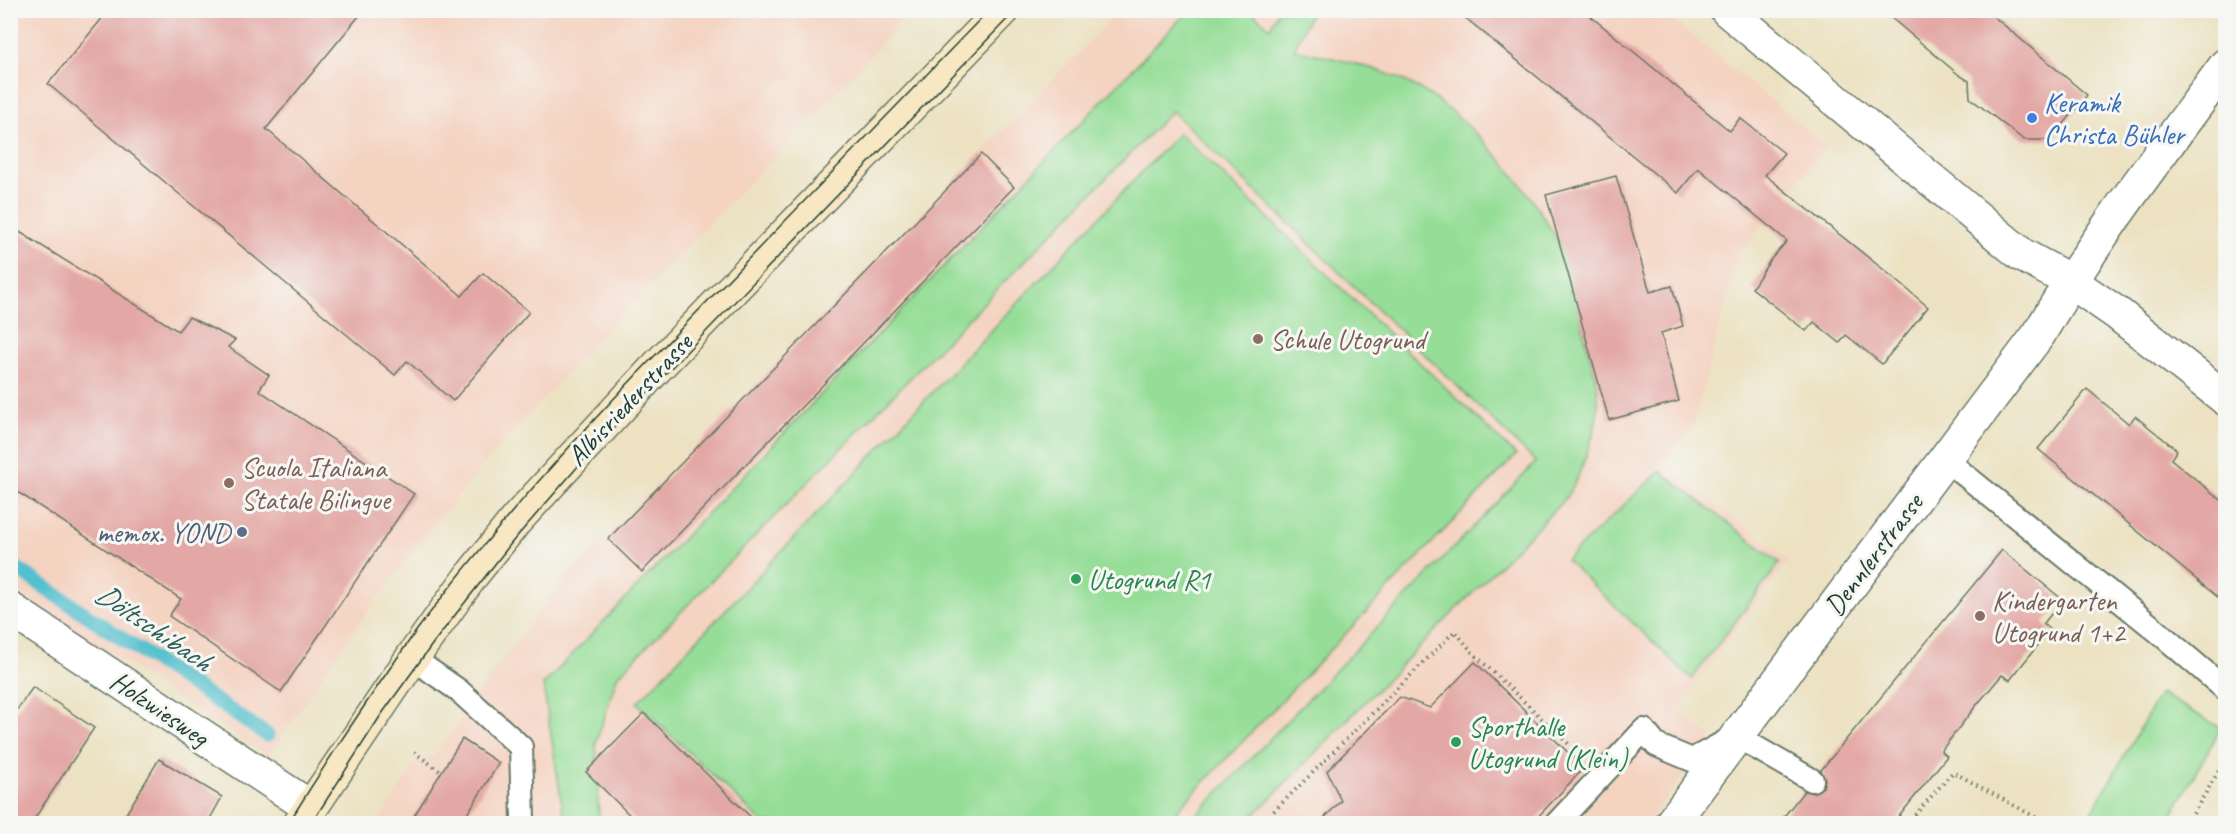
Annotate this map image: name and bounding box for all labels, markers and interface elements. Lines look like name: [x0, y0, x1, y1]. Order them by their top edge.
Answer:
place label: Keramik Christa Bühler: [2044, 85, 2186, 152]
marker: Keramik Christa Bühler: [2025, 111, 2039, 125]
place label: Schule Utogrund: [1270, 322, 1429, 357]
street label: Albisriederstrasse: [559, 324, 701, 473]
marker: Schule Utogrund: [1251, 332, 1265, 346]
place label: Scuola Italiana Statale Bilingue: [241, 450, 392, 517]
marker: Scuola Italiana Statale Bilingue: [222, 476, 236, 490]
street label: Dennlerstrasse: [1816, 485, 1932, 622]
place label: memox. YOND: [97, 515, 233, 550]
marker: memox. YOND: [235, 525, 249, 539]
place label: Utogrund R1: [1088, 562, 1212, 597]
marker: Utogrund R1: [1069, 572, 1083, 586]
water label: Döltschibach: [88, 574, 221, 681]
place label: Kindergarten Utogrund 1+2: [1992, 583, 2127, 650]
marker: Kindergarten Utogrund 1+2: [1973, 609, 1987, 623]
street label: Holzwiesweg: [104, 663, 217, 755]
place label: Sporthalle Utogrund (Klein): [1468, 709, 1629, 776]
marker: Sporthalle Utogrund (Klein): [1449, 735, 1463, 749]

